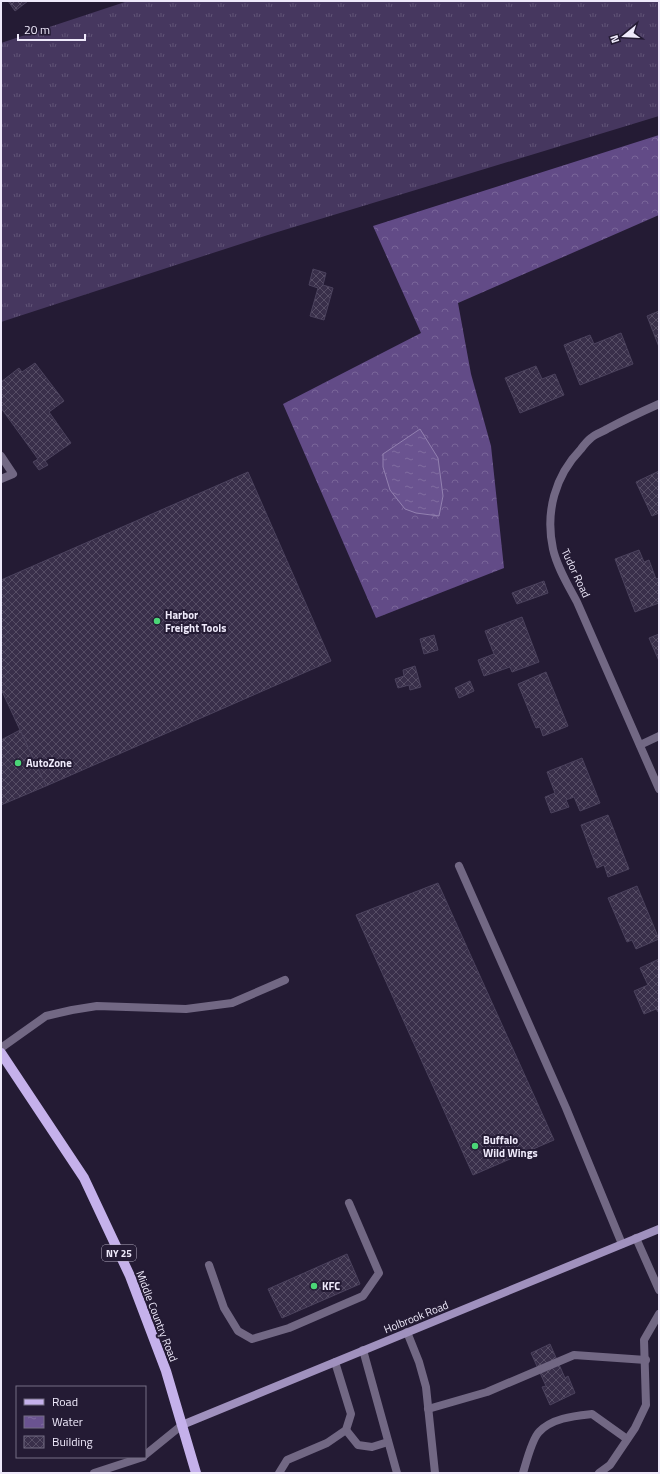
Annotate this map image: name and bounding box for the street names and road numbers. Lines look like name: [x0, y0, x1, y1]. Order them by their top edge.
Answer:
street label: Tudor Road: [558, 546, 594, 600]
road number: NY 25: [102, 1245, 136, 1261]
street label: Middle Country Road: [132, 1268, 182, 1364]
street label: Holbrook Road: [381, 1297, 451, 1337]

